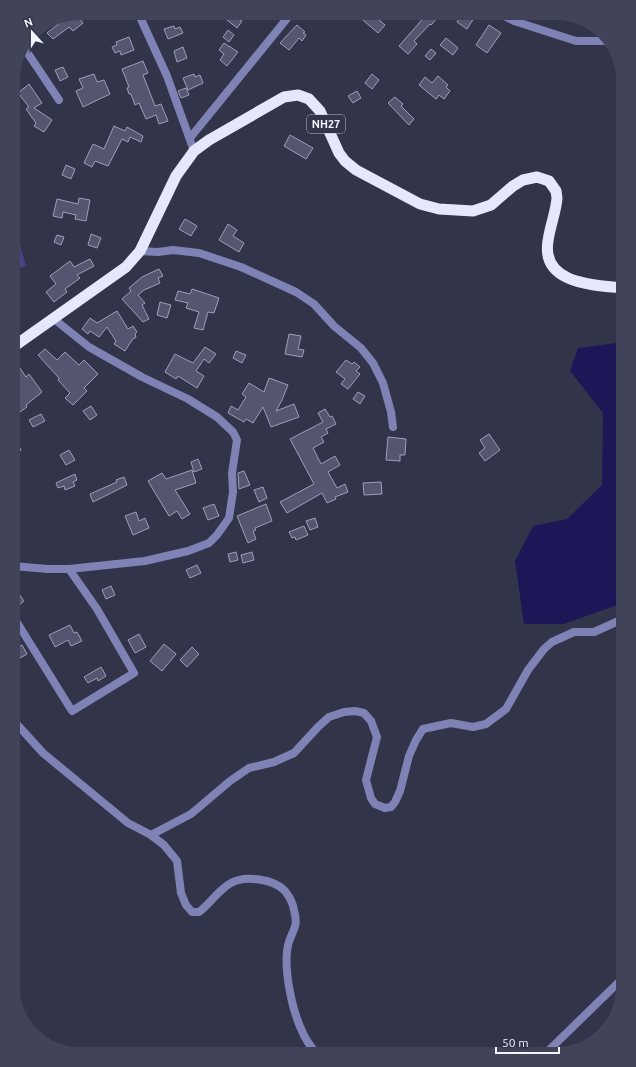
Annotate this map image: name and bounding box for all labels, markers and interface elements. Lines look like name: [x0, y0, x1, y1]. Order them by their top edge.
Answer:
north arrow: [12, 12, 52, 52]
text: N: [22, 16, 34, 30]
road number: NH27: [307, 115, 345, 133]
scale bar: [496, 1029, 559, 1055]
text: 50 m: [502, 1036, 529, 1049]

